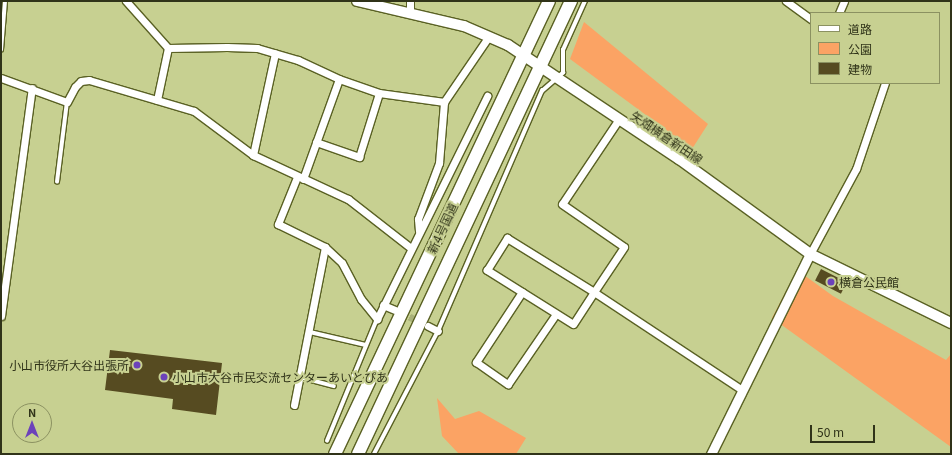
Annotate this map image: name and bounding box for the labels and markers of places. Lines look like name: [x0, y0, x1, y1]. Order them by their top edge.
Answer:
place label: 横倉公民館: [839, 275, 899, 289]
marker: 横倉公民館: [826, 277, 836, 287]
place label: 小山市役所大谷出張所: [9, 358, 129, 372]
marker: 小山市役所大谷出張所: [132, 360, 142, 370]
place label: 小山市大谷市民交流センターあいとぴあ: [172, 370, 388, 384]
marker: 小山市大谷市民交流センターあいとぴあ: [159, 372, 169, 382]

